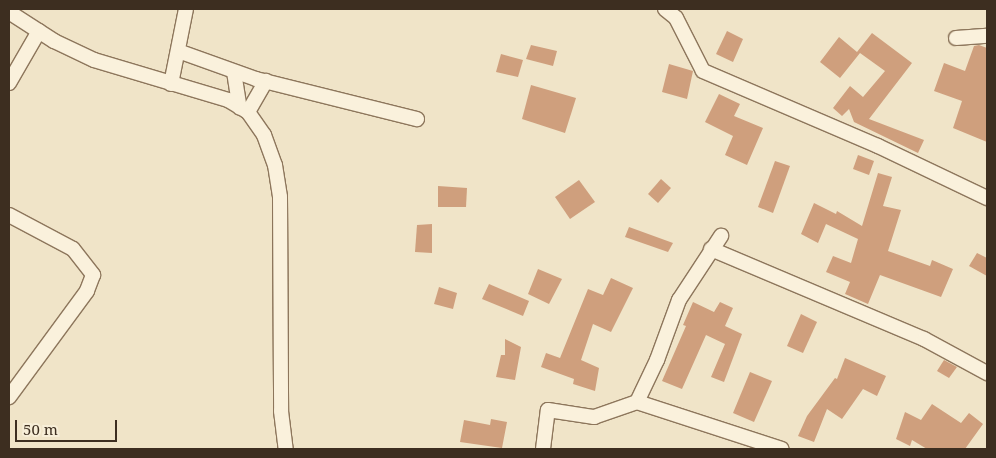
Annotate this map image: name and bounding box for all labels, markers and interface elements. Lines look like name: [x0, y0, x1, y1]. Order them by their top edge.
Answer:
scale bar: [18, 410, 120, 442]
text: 50 m: [23, 419, 58, 439]

